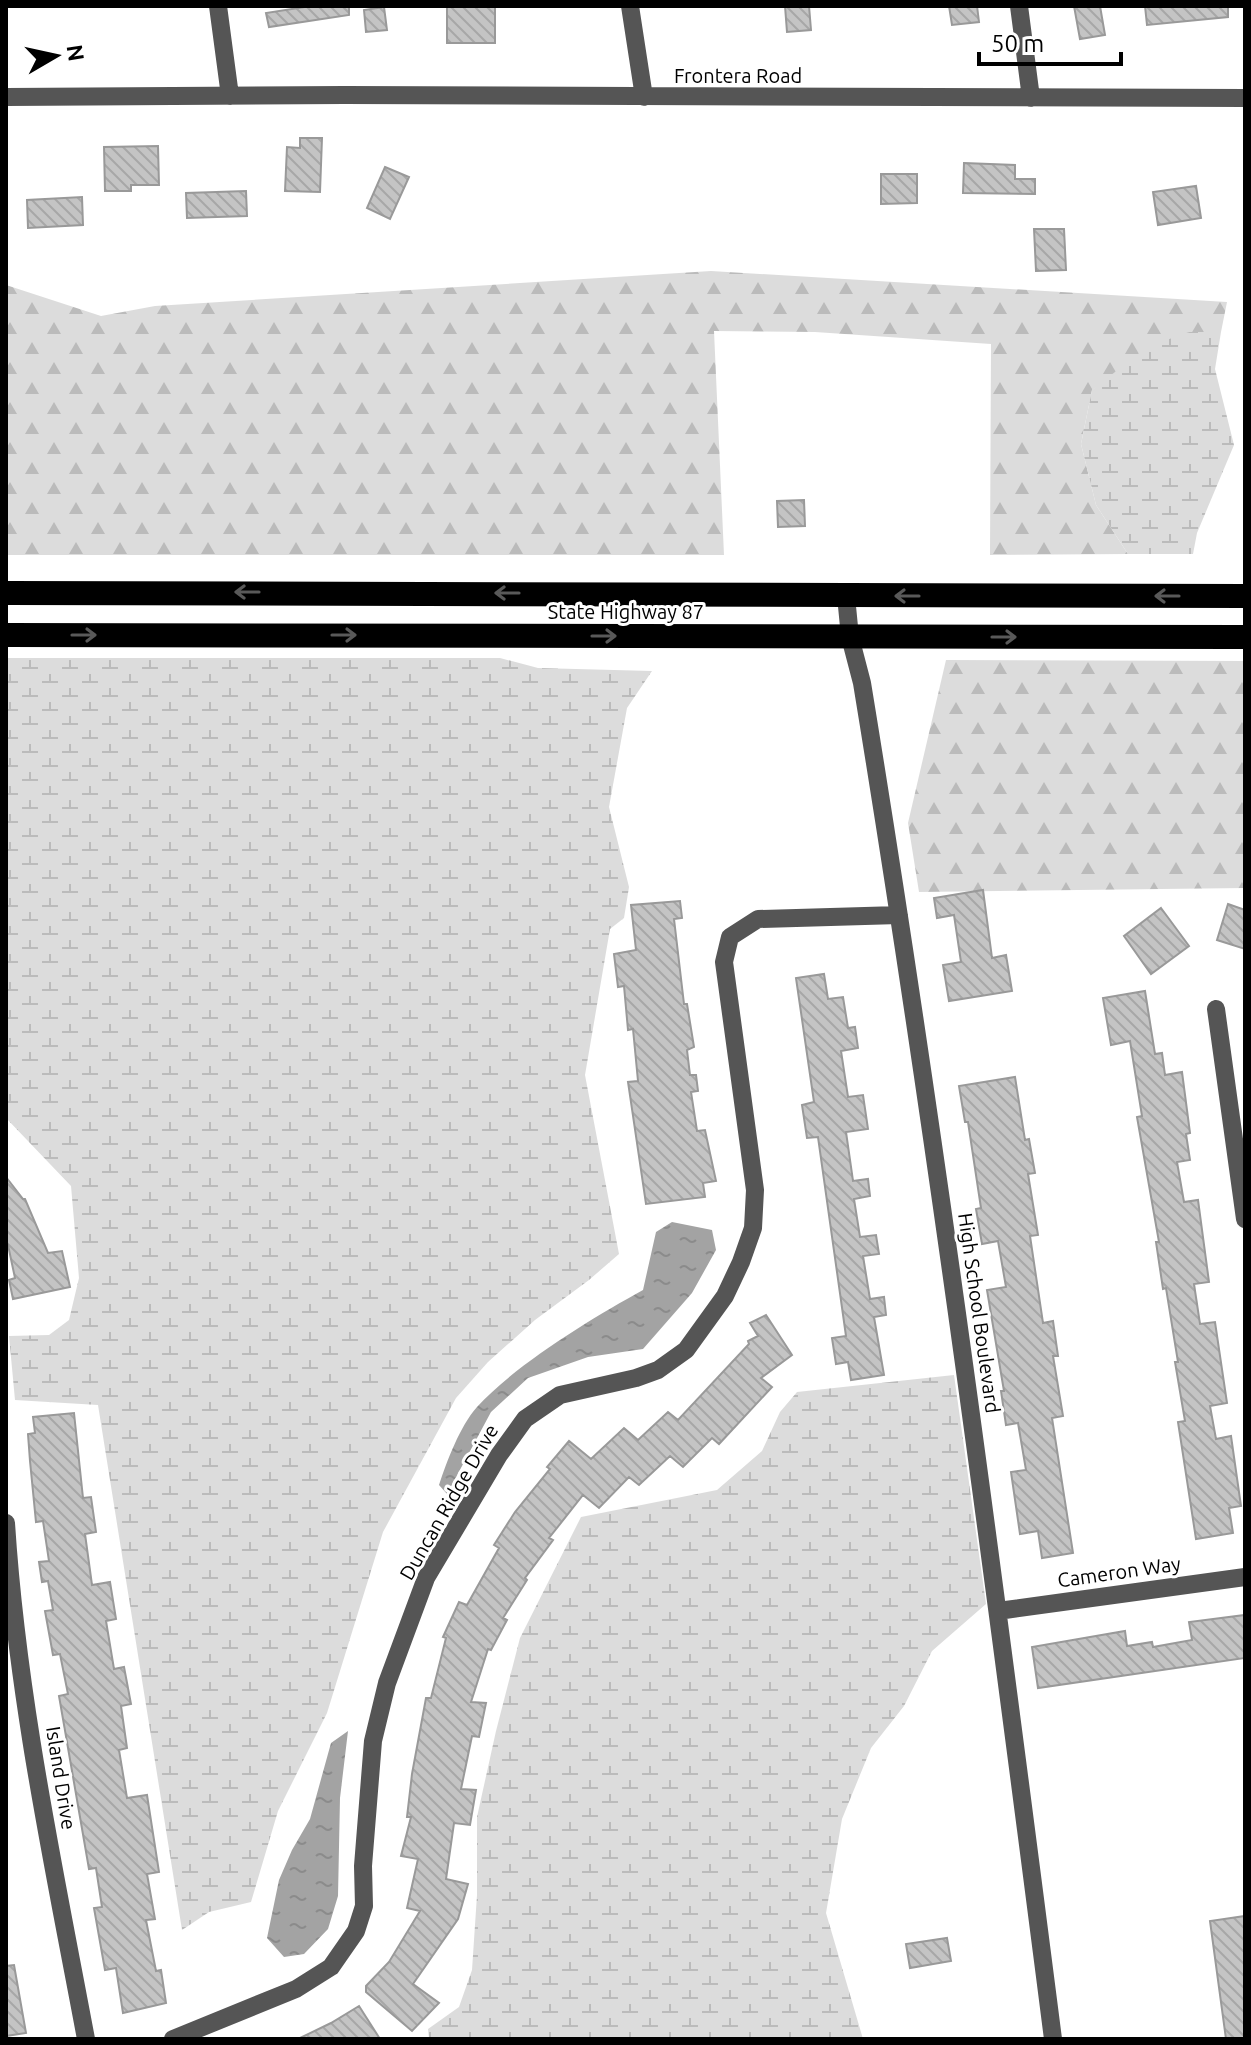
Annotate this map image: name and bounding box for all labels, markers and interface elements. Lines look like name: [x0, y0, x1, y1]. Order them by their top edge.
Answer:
north arrow: [16, 16, 96, 96]
scale bar: [979, 16, 1121, 66]
text: 50 m: [991, 30, 1044, 57]
text: N: [63, 43, 90, 63]
street label: Frontera Road: [674, 64, 802, 87]
one-way arrow: [234, 584, 261, 600]
one-way arrow: [494, 585, 521, 601]
one-way arrow: [894, 588, 921, 604]
one-way arrow: [1154, 588, 1181, 604]
street label: State Highway 87: [548, 600, 704, 623]
one-way arrow: [70, 627, 97, 643]
one-way arrow: [330, 627, 357, 643]
one-way arrow: [590, 628, 617, 644]
one-way arrow: [990, 629, 1017, 645]
street label: High School Boulevard: [954, 1211, 1005, 1415]
street label: Duncan Ridge Drive: [395, 1420, 503, 1584]
street label: Cameron Way: [1056, 1551, 1182, 1592]
street label: Island Drive: [42, 1725, 81, 1831]

